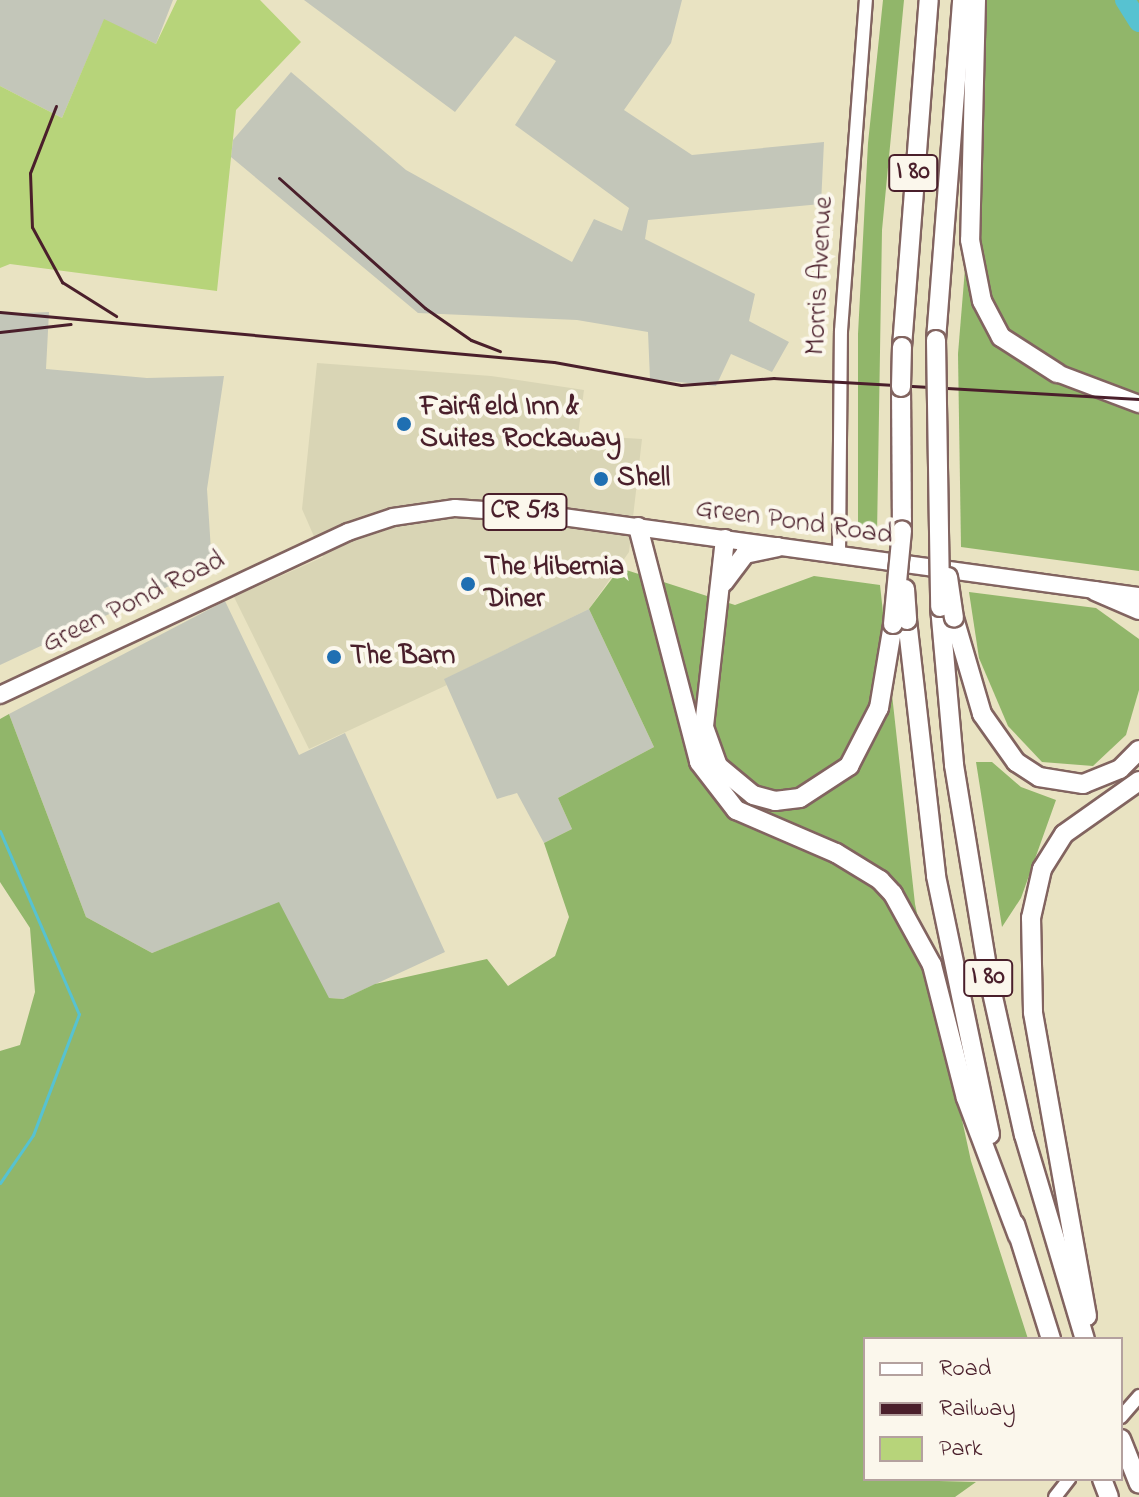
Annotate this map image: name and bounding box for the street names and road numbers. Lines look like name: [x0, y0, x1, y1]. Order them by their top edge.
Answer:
road number: I 80: [887, 151, 939, 195]
street label: Morris Avenue: [800, 196, 842, 356]
road number: CR 513: [481, 490, 569, 534]
street label: Green Pond Road: [693, 493, 895, 553]
street label: Green Pond Road: [37, 544, 231, 662]
road number: I 80: [962, 956, 1014, 1000]

